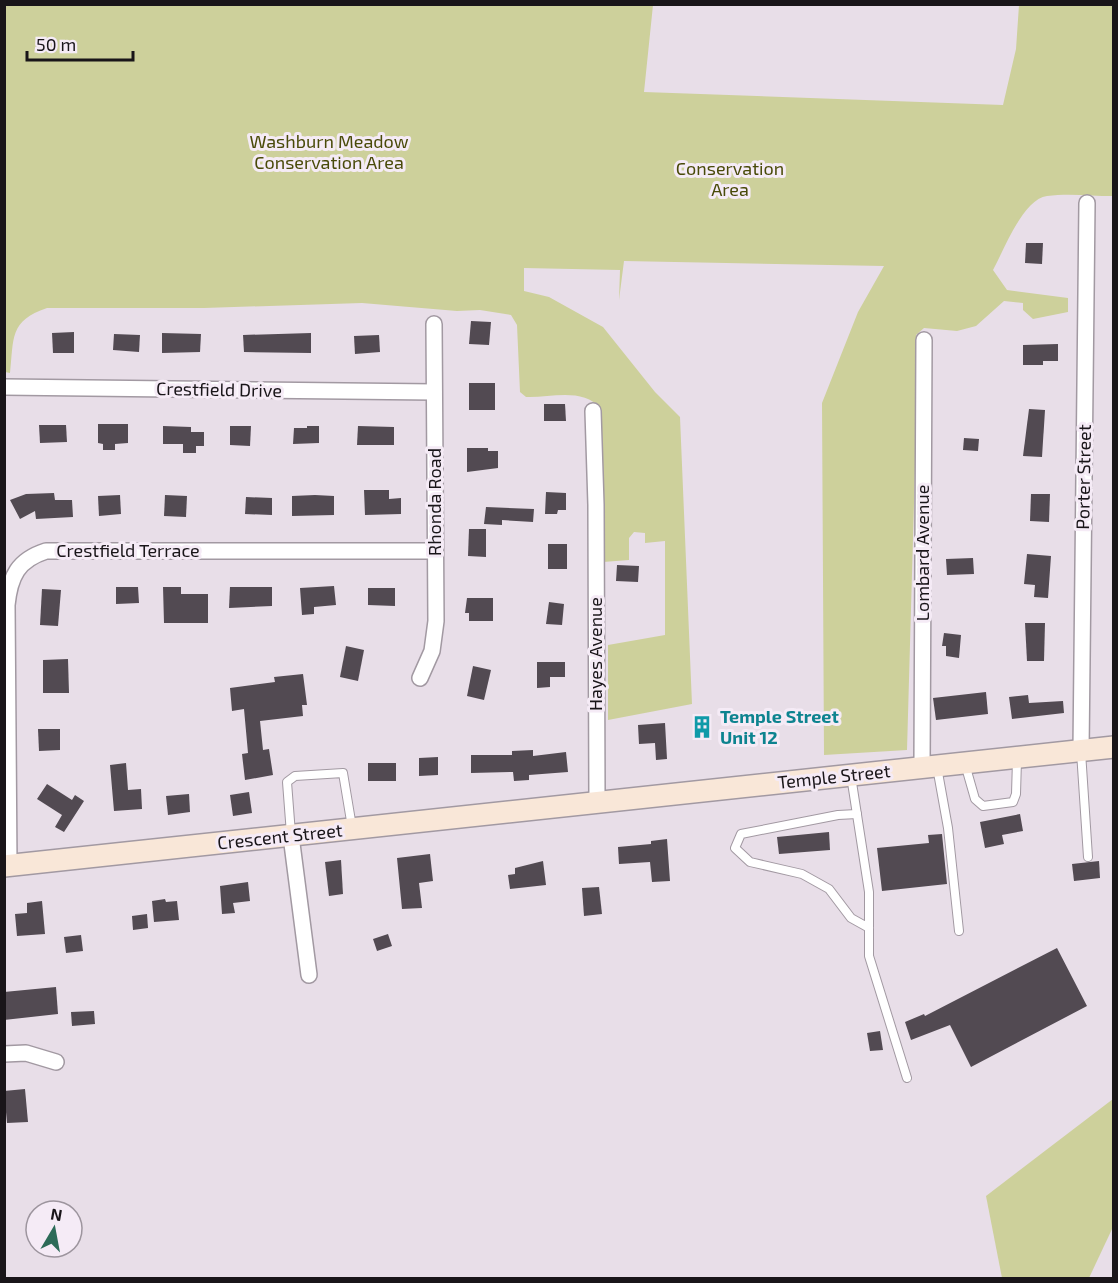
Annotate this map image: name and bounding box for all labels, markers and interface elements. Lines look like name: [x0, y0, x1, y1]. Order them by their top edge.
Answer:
scale bar: [27, 24, 134, 62]
text: 50 m: [36, 33, 76, 55]
park label: Washburn Meadow Conservation Area: [249, 130, 409, 173]
park label: Conservation Area: [676, 157, 784, 200]
street label: Crestfield Drive: [156, 377, 282, 401]
street label: Porter Street: [1071, 424, 1095, 530]
street label: Rhonda Road: [423, 448, 445, 556]
street label: Lombard Avenue: [911, 485, 933, 621]
street label: Crestfield Terrace: [56, 539, 200, 561]
street label: Hayes Avenue: [584, 597, 606, 711]
place label: Temple Street Unit 12: [720, 705, 840, 748]
building icon: Temple Street Unit 12: [689, 714, 715, 740]
street label: Temple Street: [776, 759, 892, 793]
street label: Crescent Street: [216, 818, 344, 854]
north arrow: [24, 1199, 84, 1259]
text: N: [49, 1203, 64, 1224]

